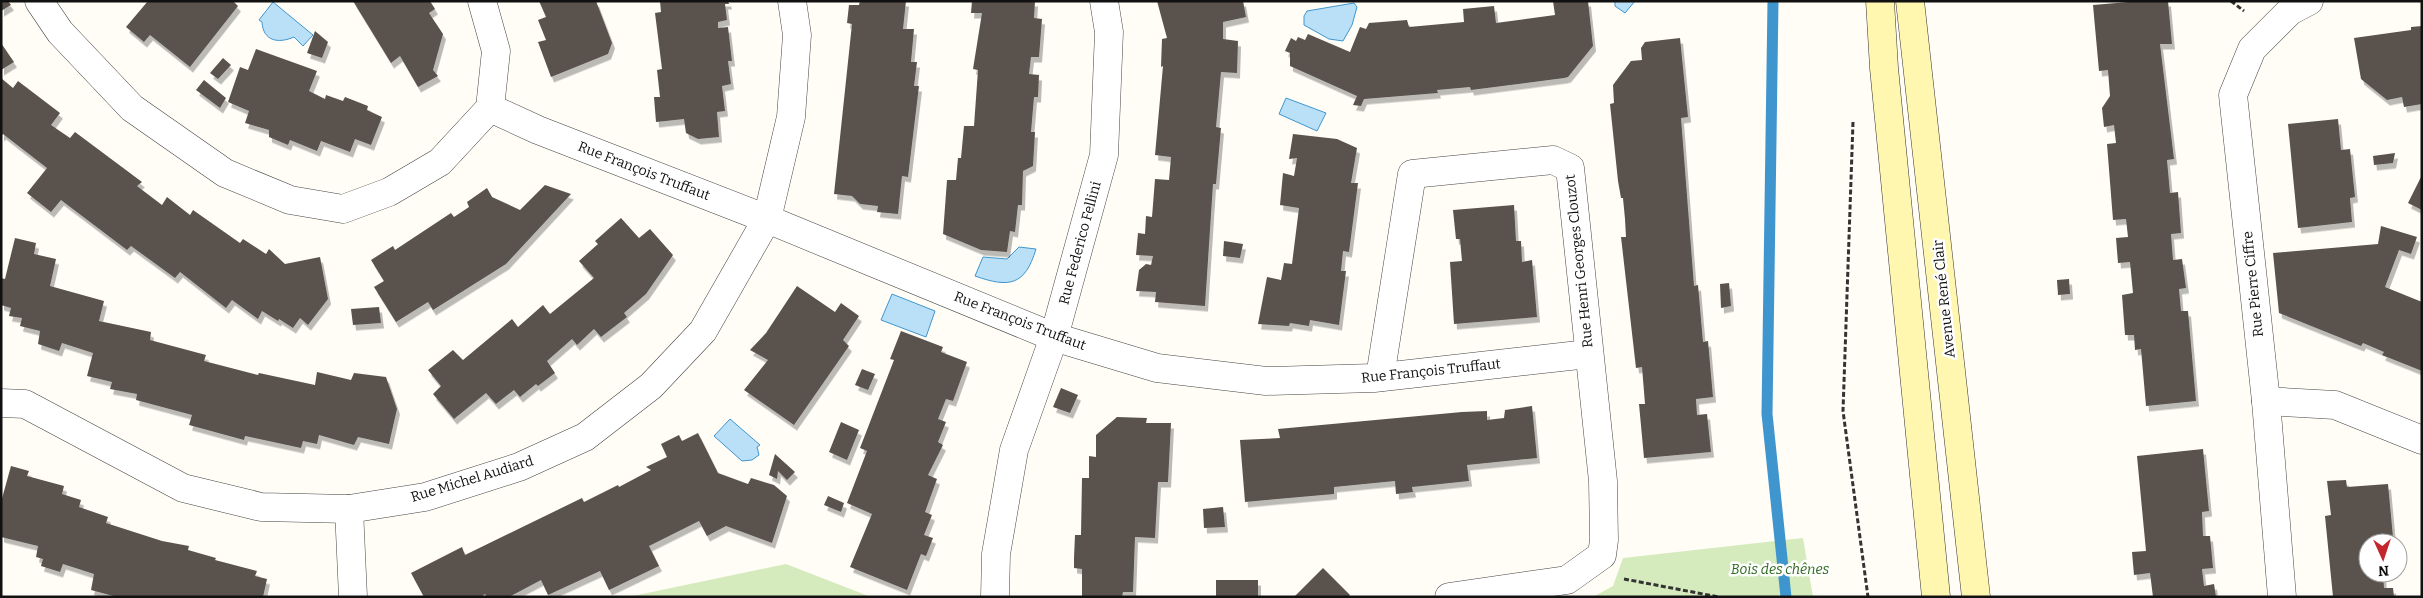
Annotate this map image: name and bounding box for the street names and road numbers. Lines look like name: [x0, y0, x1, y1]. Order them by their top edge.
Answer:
street label: Rue François Truffaut: [576, 138, 712, 204]
street label: Rue Henri Georges Clouzot: [1561, 173, 1597, 349]
street label: Rue Federico Fellini: [1055, 179, 1105, 307]
street label: Rue Pierre Ciffre: [2239, 230, 2267, 338]
street label: Avenue René Clair: [1929, 239, 1959, 359]
street label: Rue François Truffaut: [952, 288, 1088, 354]
street label: Rue François Truffaut: [1360, 355, 1502, 387]
street label: Rue Michel Audiard: [409, 452, 535, 506]

